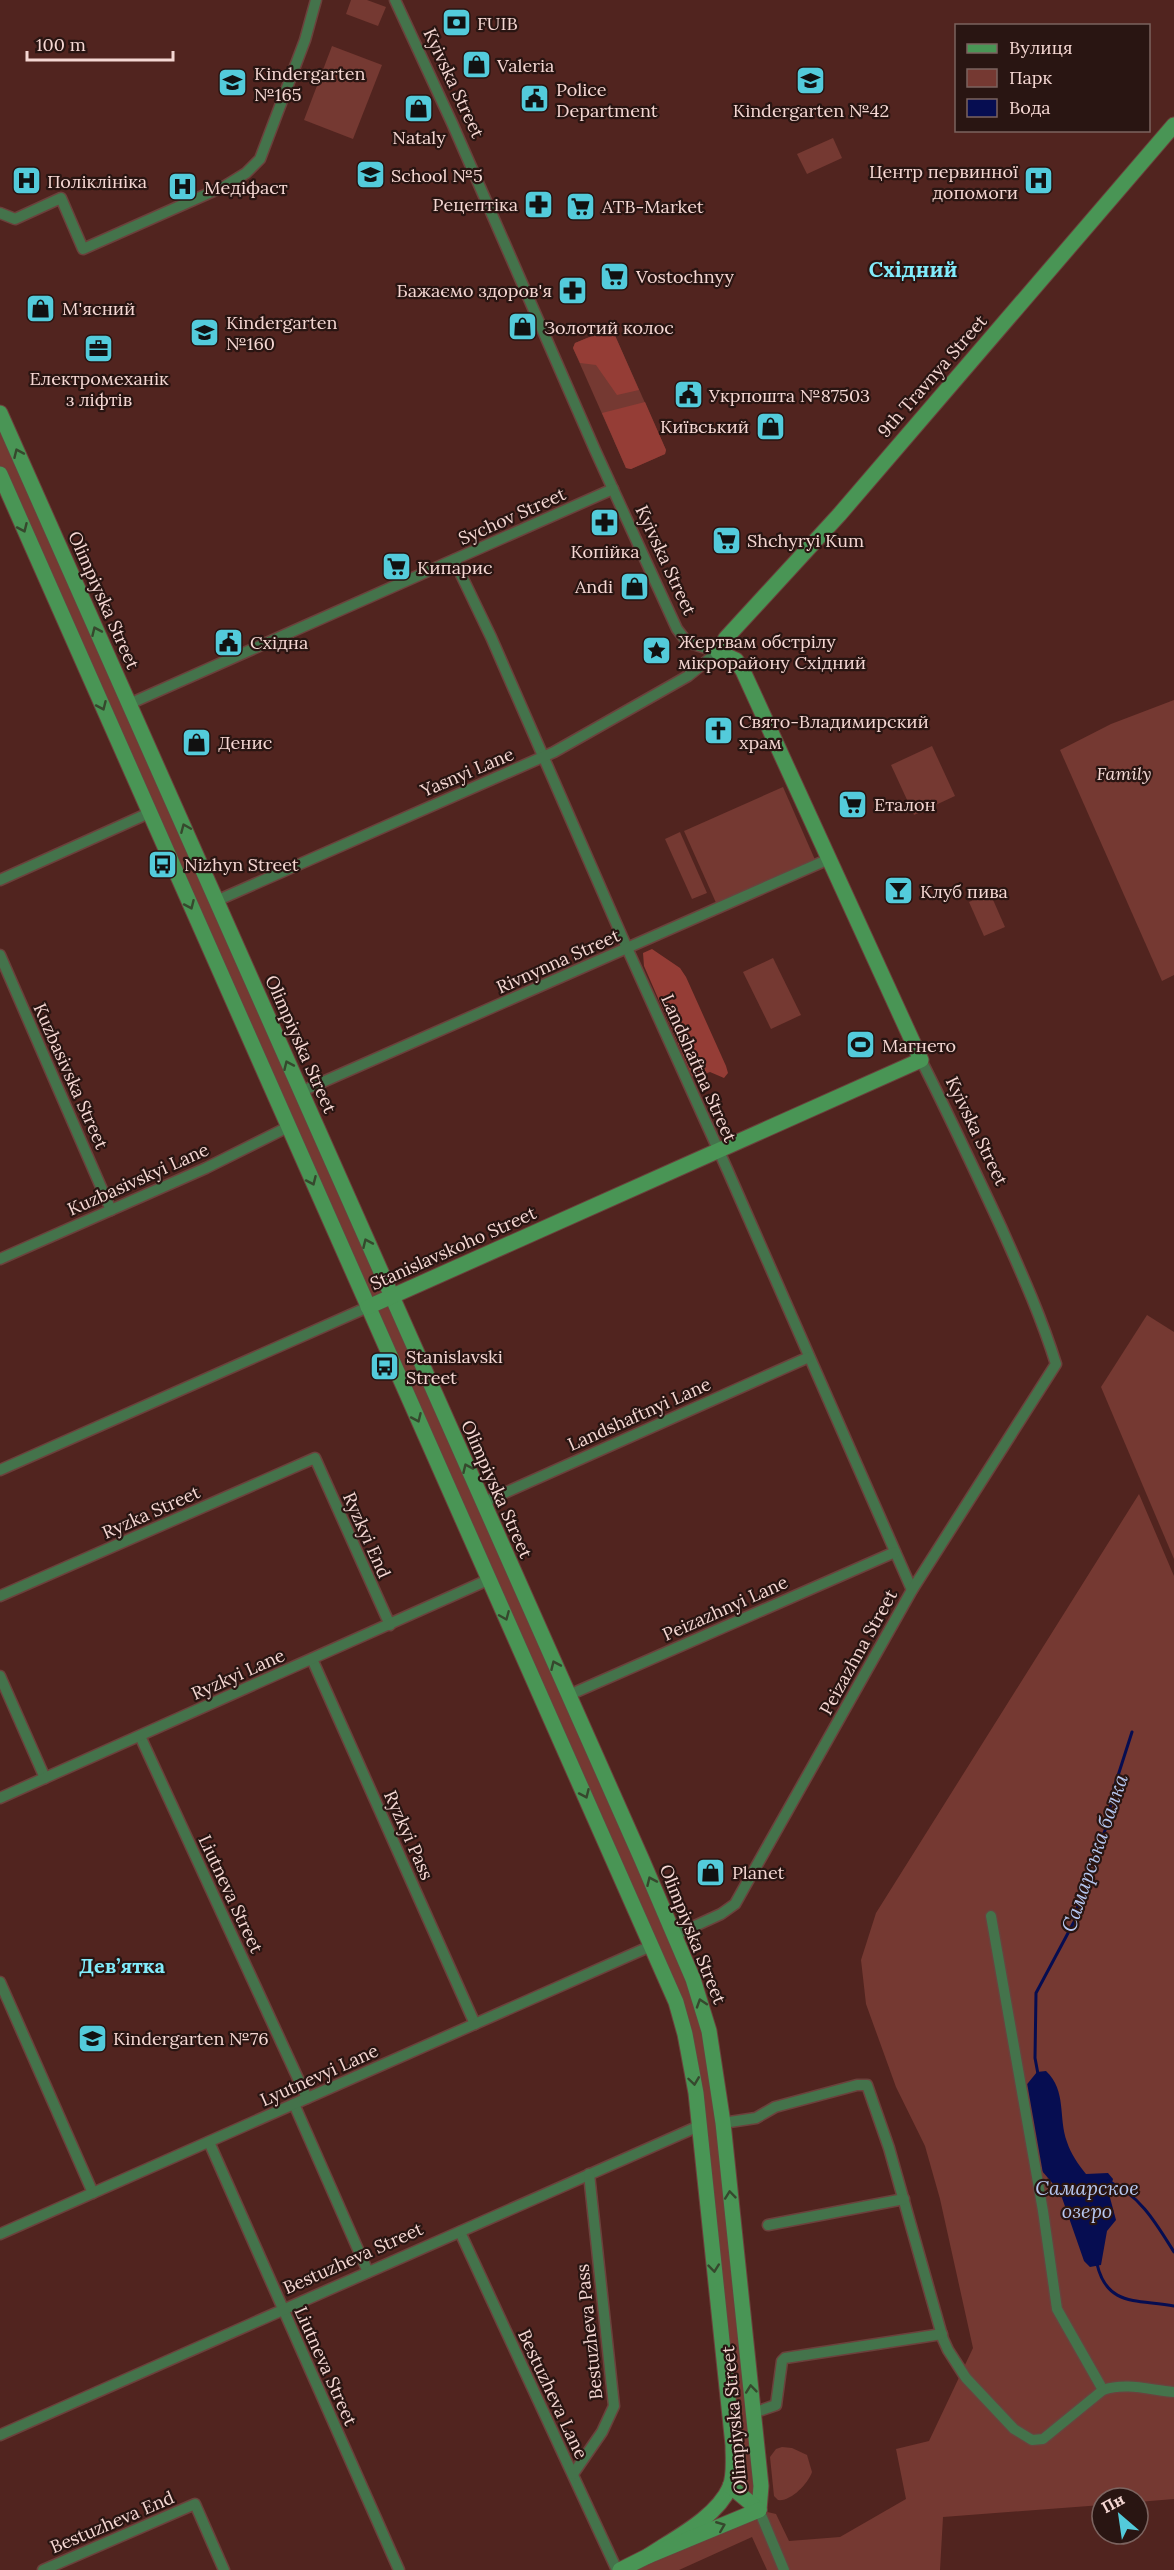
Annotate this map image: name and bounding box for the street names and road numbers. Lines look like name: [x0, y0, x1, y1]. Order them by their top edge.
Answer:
street label: Kyivska Street: [419, 24, 489, 142]
street label: 9th Travnya Street: [872, 310, 992, 442]
street label: Sychov Street: [455, 482, 569, 550]
street label: Kyivska Street: [631, 501, 701, 619]
street label: Olimpiyska Street: [63, 527, 145, 673]
street label: Yasnyi Lane: [416, 742, 517, 802]
street label: Rivnynna Street: [493, 924, 623, 998]
street label: Olimpiyska Street: [260, 971, 342, 1117]
street label: Landshaftna Street: [656, 990, 742, 1146]
street label: Kuzbasivska Street: [28, 999, 114, 1153]
street label: Kyivska Street: [941, 1073, 1013, 1189]
street label: Kuzbasivskyi Lane: [64, 1137, 212, 1220]
street label: Stanislavskoho Street: [366, 1201, 540, 1295]
street label: Landshaftnyi Lane: [564, 1372, 714, 1456]
street label: Olimpiyska Street: [456, 1416, 538, 1562]
street label: Ryzka Street: [99, 1480, 203, 1544]
street label: Ryzkyi End: [338, 1488, 396, 1582]
street label: Peizazhnyi Lane: [659, 1570, 792, 1646]
street label: Peizazhna Street: [814, 1585, 902, 1719]
street label: Ryzkyi Lane: [188, 1643, 288, 1705]
street label: Ryzkyi Pass: [379, 1787, 439, 1883]
street label: Liutneva Street: [194, 1831, 268, 1957]
street label: Olimpiyska Street: [655, 1861, 732, 2007]
street label: Lyutnevyi Lane: [256, 2039, 382, 2111]
street label: Bestuzheva Street: [280, 2217, 426, 2299]
street label: Bestuzheva Pass: [570, 2263, 608, 2401]
street label: Liutneva Street: [290, 2303, 362, 2429]
street label: Bestuzheva Lane: [513, 2326, 593, 2463]
street label: Olimpiyska Street: [716, 2345, 752, 2495]
street label: Bestuzheva End: [47, 2485, 178, 2558]

